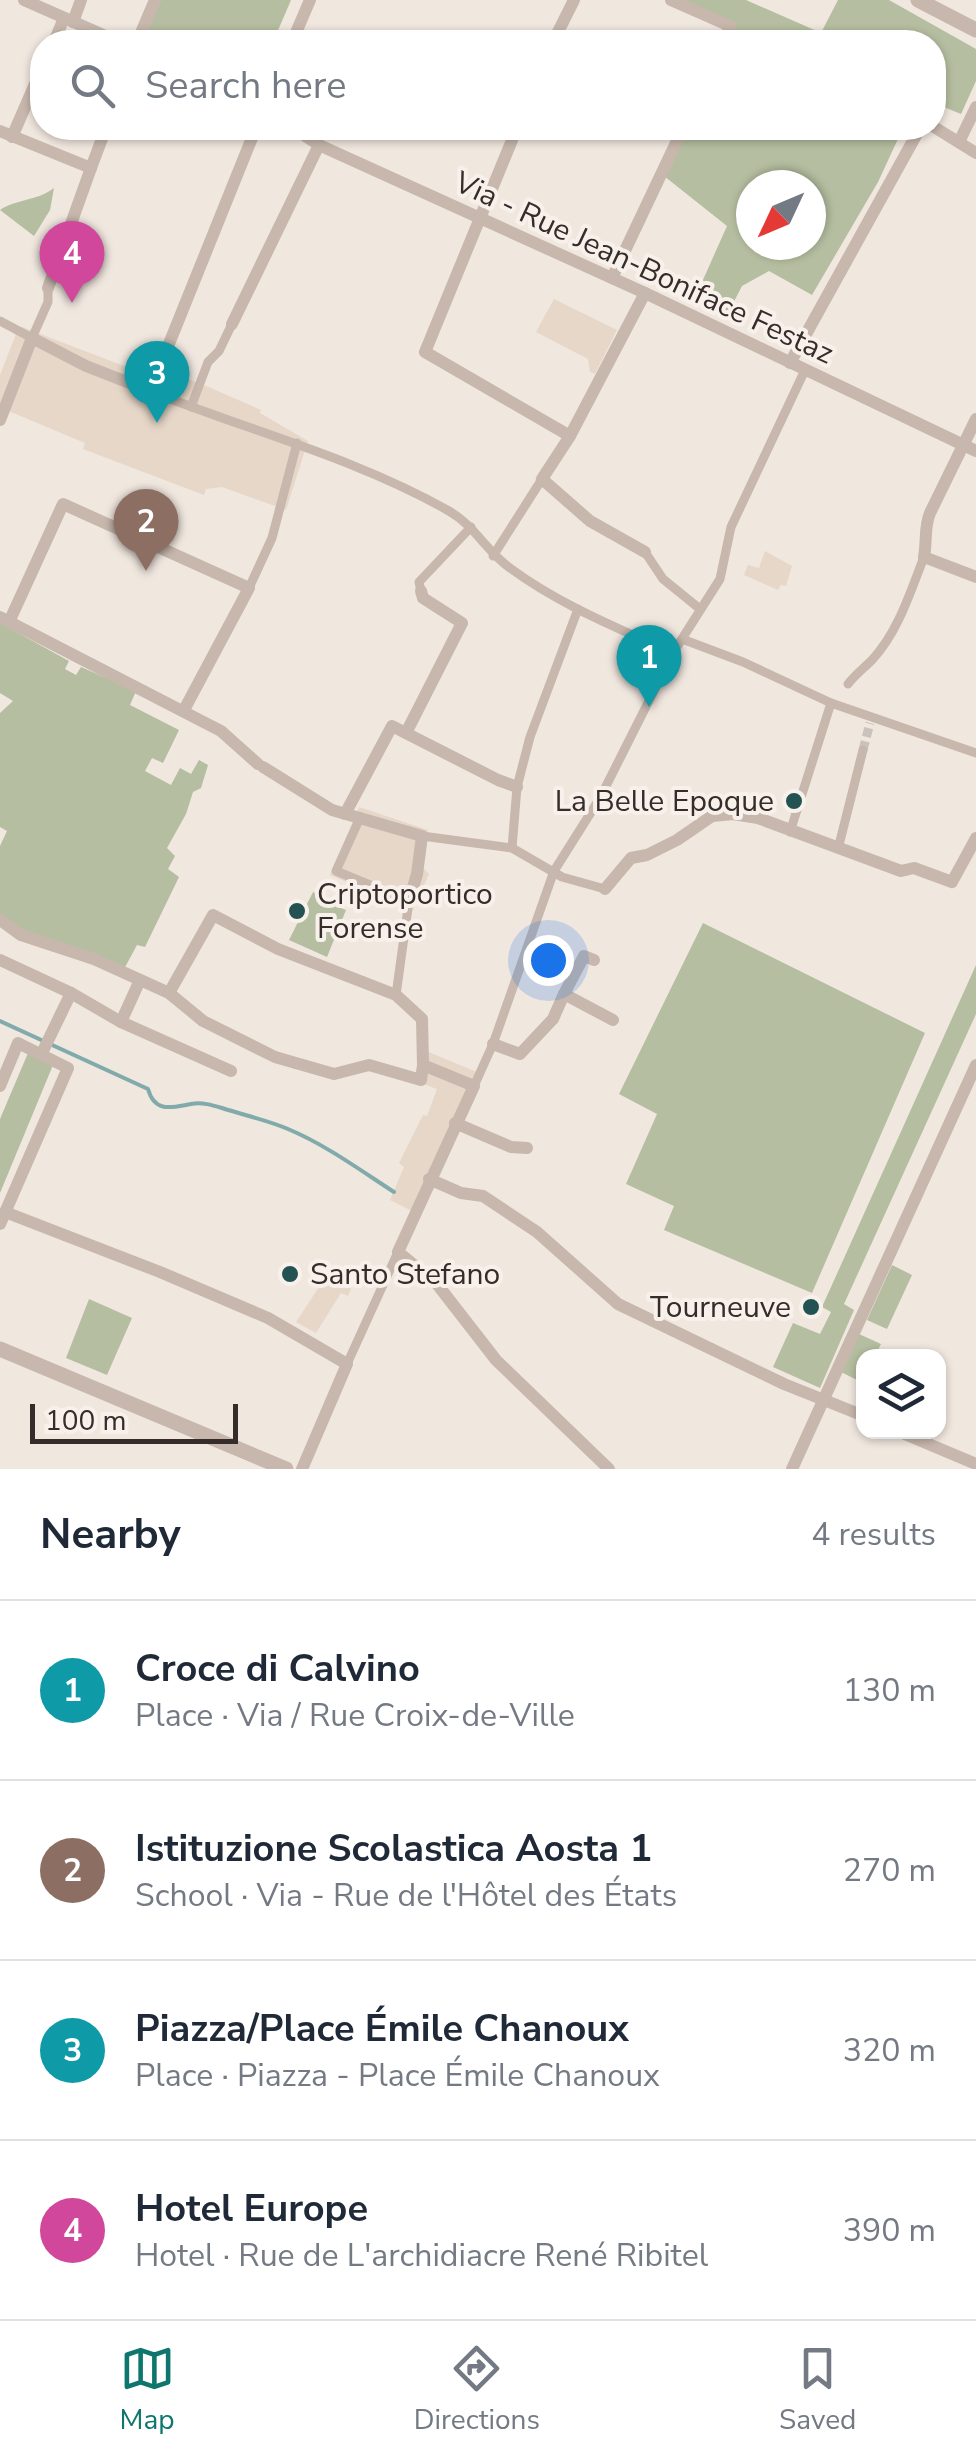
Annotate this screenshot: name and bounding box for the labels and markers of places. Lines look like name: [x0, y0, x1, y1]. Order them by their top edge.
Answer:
pin: 4: [40, 220, 104, 303]
pin: 3: [124, 340, 190, 423]
pin: 2: [114, 488, 178, 571]
pin: 1: [616, 624, 682, 707]
place label: La Belle Epoque: [555, 781, 774, 822]
marker: La Belle Epoque: [783, 790, 805, 812]
place label: Criptoportico Forense: [317, 874, 493, 949]
marker: Criptoportico Forense: [286, 900, 308, 922]
place label: Santo Stefano: [310, 1254, 500, 1295]
marker: Santo Stefano: [279, 1263, 301, 1285]
place label: Tourneuve: [650, 1287, 791, 1328]
marker: Tourneuve: [800, 1296, 822, 1318]

